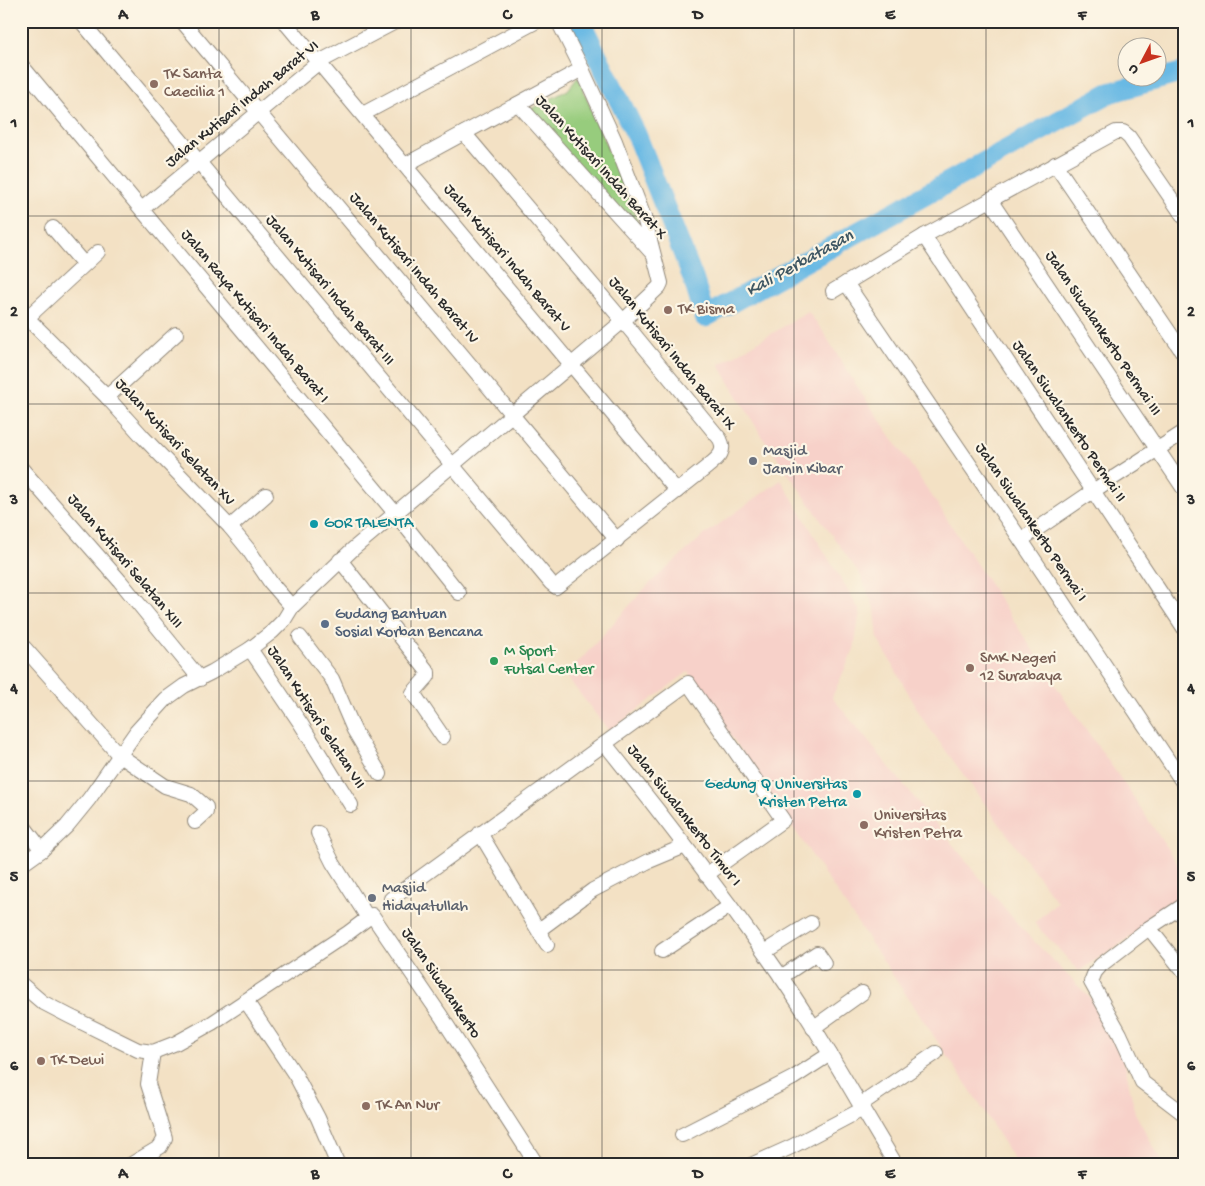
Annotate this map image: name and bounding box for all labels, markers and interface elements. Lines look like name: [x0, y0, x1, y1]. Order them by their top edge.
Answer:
text: A: [117, 7, 129, 26]
text: B: [310, 7, 320, 26]
text: C: [502, 7, 513, 26]
text: D: [691, 7, 704, 26]
text: E: [885, 7, 896, 26]
text: F: [1077, 7, 1088, 26]
street label: Jalan Kutisari Indah Barat VI: [162, 37, 324, 173]
north arrow: [1118, 38, 1168, 88]
text: U: [1125, 60, 1143, 78]
place label: TK Santa Caecilia 1: [163, 66, 225, 103]
marker: TK Santa Caecilia 1: [148, 78, 160, 90]
street label: Jalan Kutisari Indah Barat X: [530, 92, 670, 244]
text: 1: [10, 115, 17, 134]
text: 1: [1187, 115, 1194, 134]
street label: Jalan Kutisari Indah Barat V: [438, 181, 574, 337]
street label: Jalan Kutisari Indah Barat IV: [344, 189, 482, 349]
street label: Jalan Kutisari Indah Barat III: [260, 212, 398, 370]
street label: Jalan Raya Kutisari Indah Barat I: [176, 226, 332, 408]
water label: Kali Perbatasan: [743, 226, 858, 302]
street label: Jalan Siwalankerto Permai III: [1040, 248, 1164, 420]
street label: Jalan Kutisari Indah Barat IX: [603, 274, 739, 435]
place label: TK Bisma: [677, 301, 736, 320]
text: 2: [10, 304, 18, 323]
marker: TK Bisma: [662, 304, 674, 316]
text: 2: [1187, 304, 1195, 323]
street label: Jalan Siwalankerto Permai II: [1007, 338, 1129, 506]
street label: Jalan Kutisari Selatan XV: [110, 375, 238, 511]
street label: Jalan Siwalankerto Permai I: [970, 440, 1090, 606]
place label: Masjid Jamin Kibar: [763, 443, 843, 480]
marker: Masjid Jamin Kibar: [747, 455, 759, 467]
street label: Jalan Kutisari Selatan XIII: [62, 491, 186, 633]
text: 3: [9, 492, 18, 511]
text: 3: [1186, 492, 1195, 511]
place label: GOR TALENTA: [324, 515, 415, 534]
marker: GOR TALENTA: [308, 518, 320, 530]
place label: Gudang Bantuan Sosial Korban Bencana: [335, 606, 484, 643]
marker: Gudang Bantuan Sosial Korban Bencana: [319, 618, 331, 630]
street label: Jalan Kutisari Selatan VII: [262, 643, 368, 793]
place label: M Sport Futsal Center: [503, 643, 595, 680]
place label: SMK Negeri 12 Surabaya: [979, 650, 1063, 687]
marker: M Sport Futsal Center: [488, 655, 500, 667]
marker: SMK Negeri 12 Surabaya: [964, 662, 976, 674]
text: 4: [9, 681, 18, 700]
text: 4: [1186, 681, 1195, 700]
street label: Jalan Siwalankerto Timur I: [622, 741, 744, 891]
place label: Gedung Q Universitas Kristen Petra: [705, 776, 848, 813]
marker: Gedung Q Universitas Kristen Petra: [851, 788, 863, 800]
place label: Universitas Kristen Petra: [874, 807, 963, 844]
marker: Universitas Kristen Petra: [858, 819, 870, 831]
text: 5: [10, 869, 19, 888]
text: 5: [1187, 869, 1196, 888]
place label: Masjid Hidayatullah: [382, 880, 469, 917]
marker: Masjid Hidayatullah: [366, 892, 378, 904]
street label: Jalan Siwalankerto: [396, 925, 484, 1043]
place label: TK Dewi: [50, 1052, 104, 1071]
marker: TK Dewi: [35, 1055, 47, 1067]
text: 6: [10, 1058, 19, 1077]
text: 6: [1187, 1058, 1196, 1077]
place label: TK An Nur: [375, 1097, 441, 1116]
marker: TK An Nur: [360, 1100, 372, 1112]
text: A: [117, 1166, 129, 1185]
text: B: [310, 1166, 320, 1185]
text: C: [502, 1166, 513, 1185]
text: D: [691, 1166, 704, 1185]
text: E: [885, 1166, 896, 1185]
text: F: [1077, 1166, 1088, 1185]

